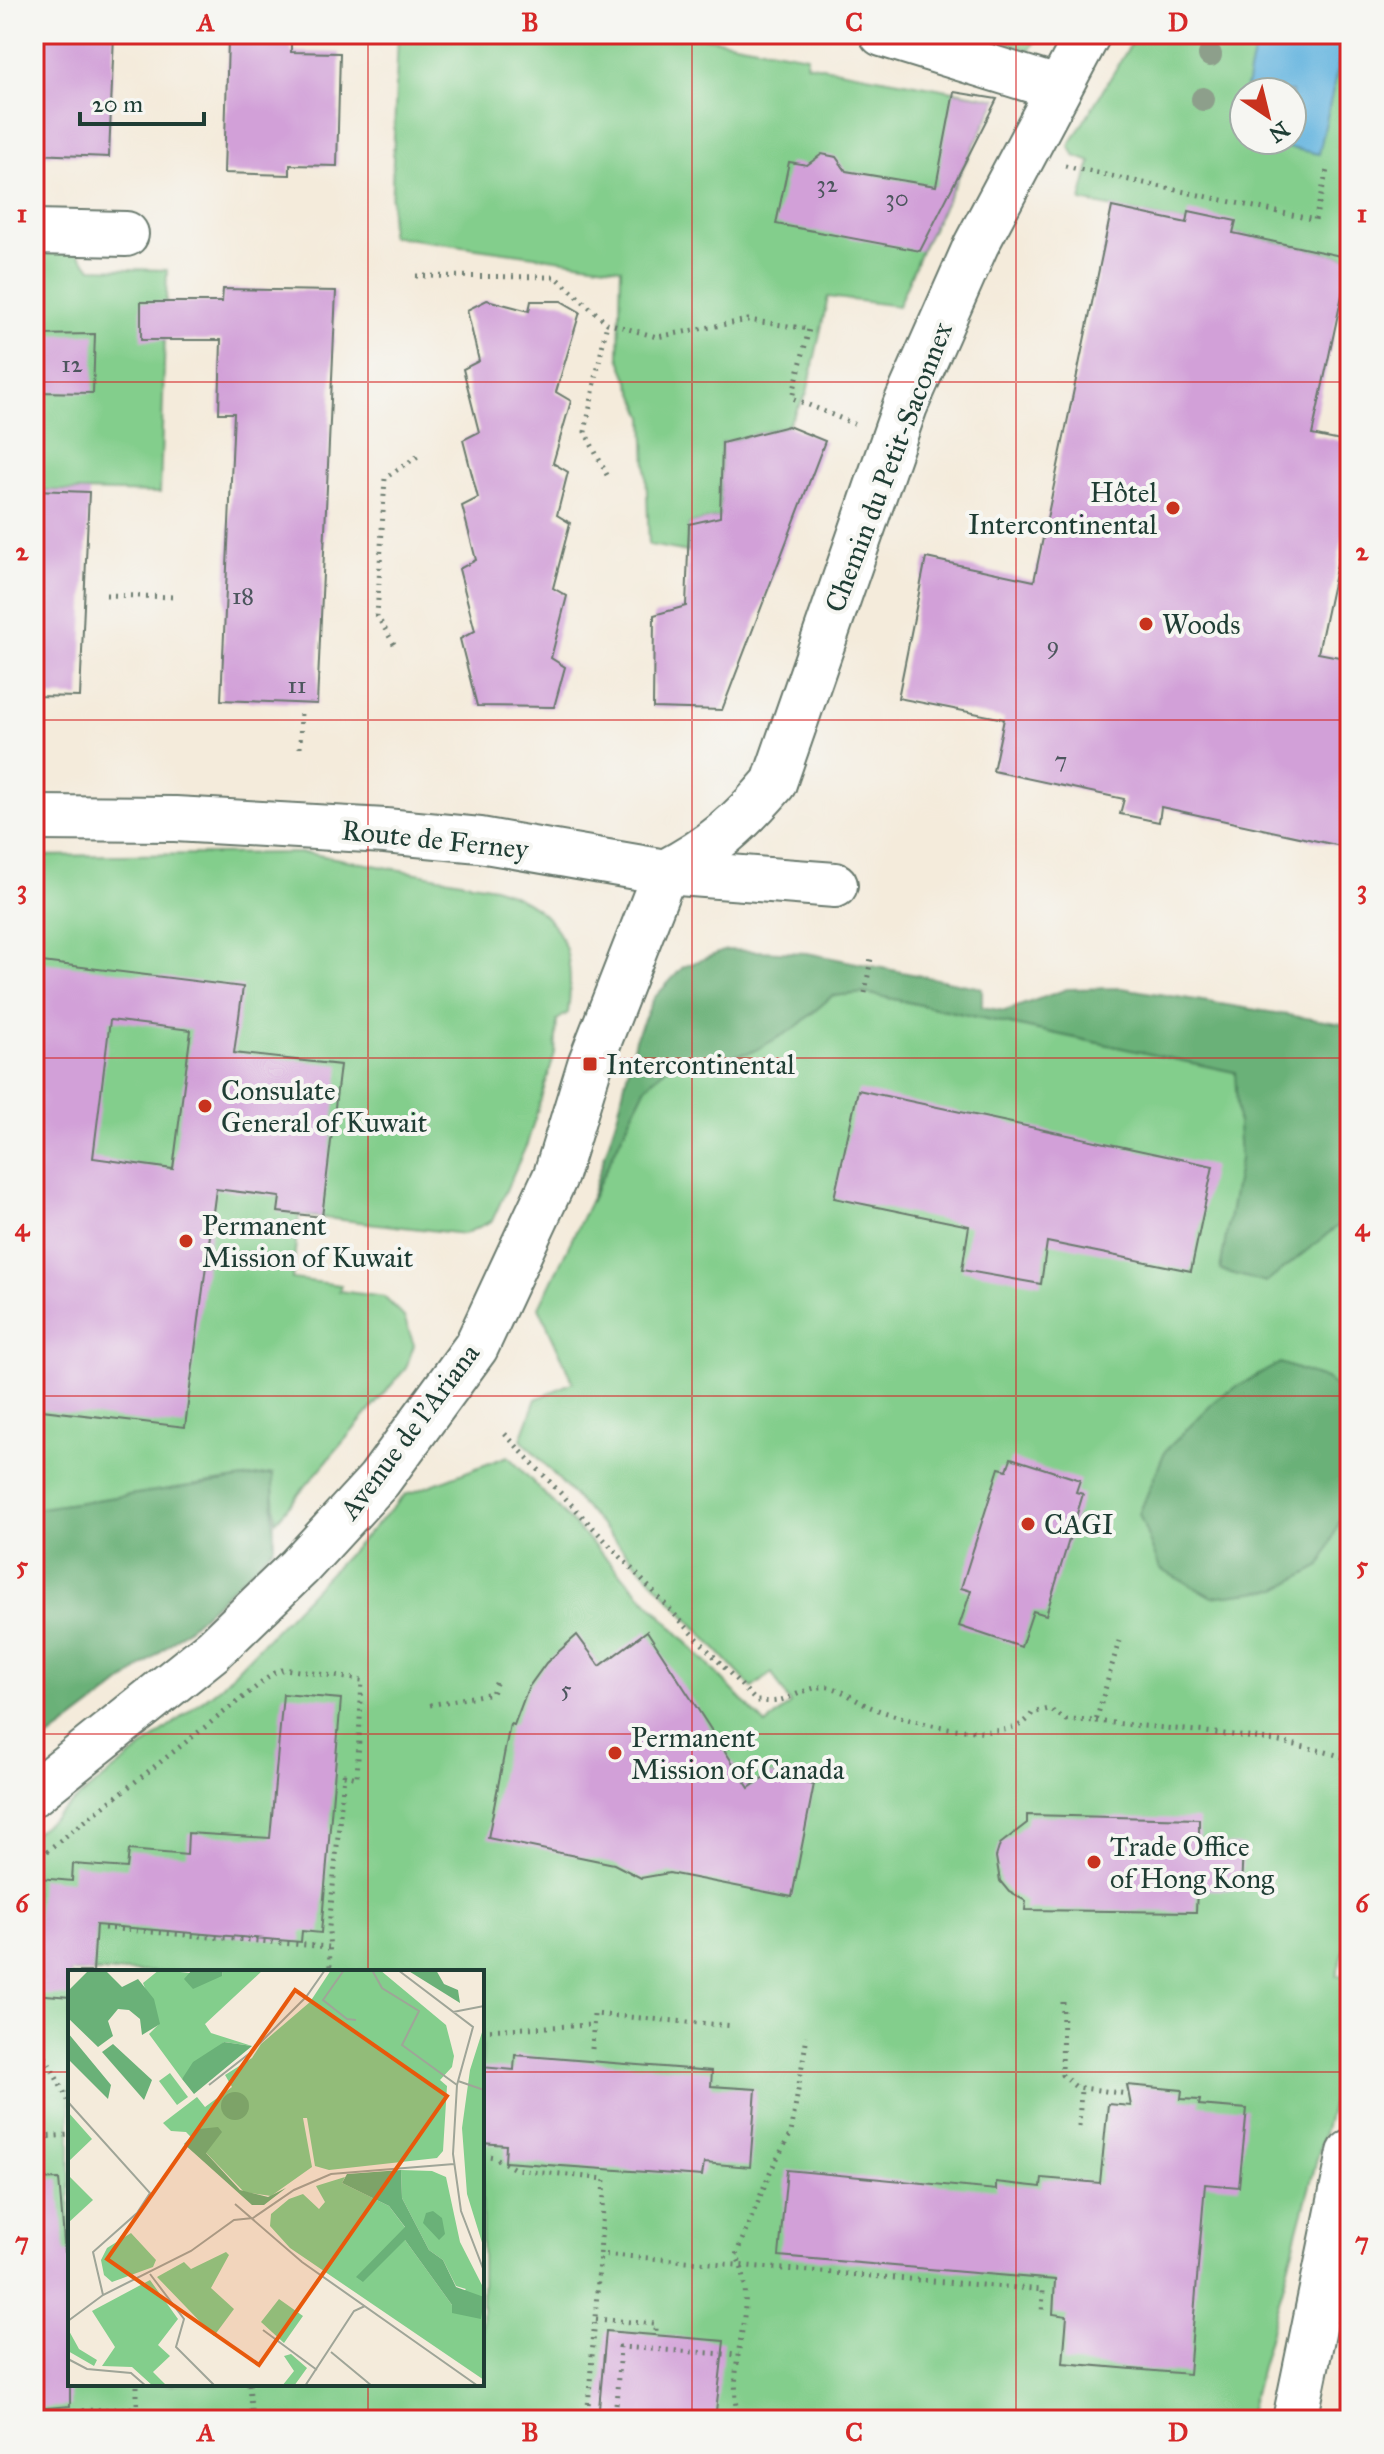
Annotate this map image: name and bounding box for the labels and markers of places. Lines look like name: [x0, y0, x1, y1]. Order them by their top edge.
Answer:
place label: Hôtel Intercontinental: [968, 475, 1157, 542]
marker: Hôtel Intercontinental: [1164, 499, 1182, 517]
place label: Woods: [1162, 607, 1240, 642]
marker: Woods: [1137, 615, 1155, 633]
place label: Intercontinental: [606, 1047, 795, 1082]
marker: Intercontinental: [581, 1055, 599, 1073]
place label: Consulate General of Kuwait: [221, 1073, 427, 1140]
marker: Consulate General of Kuwait: [196, 1097, 214, 1115]
place label: Permanent Mission of Kuwait: [202, 1208, 414, 1275]
marker: Permanent Mission of Kuwait: [177, 1232, 195, 1250]
place label: CAGI: [1044, 1507, 1114, 1542]
marker: CAGI: [1019, 1515, 1037, 1533]
place label: Permanent Mission of Canada: [631, 1720, 845, 1787]
marker: Permanent Mission of Canada: [606, 1744, 624, 1762]
place label: Trade Office of Hong Kong: [1110, 1829, 1275, 1896]
marker: Trade Office of Hong Kong: [1085, 1853, 1103, 1871]

